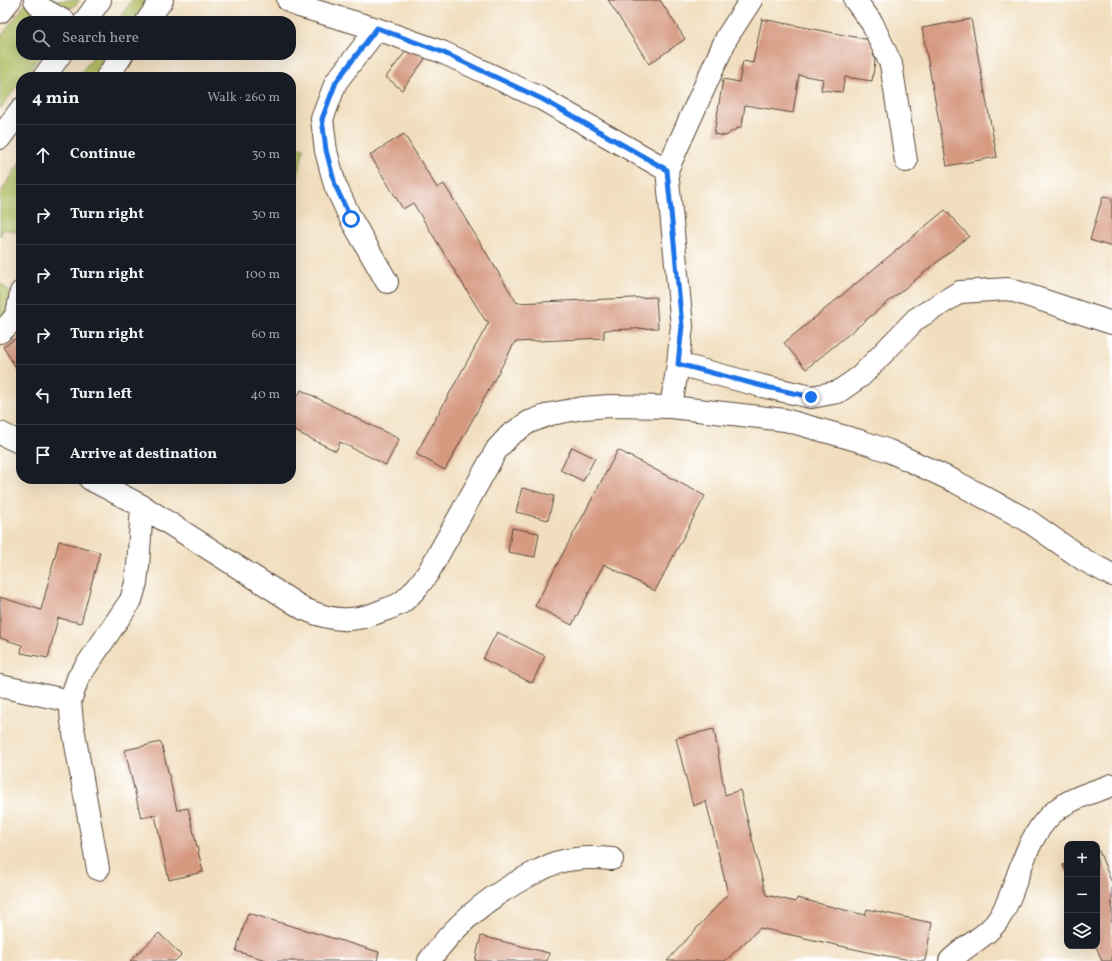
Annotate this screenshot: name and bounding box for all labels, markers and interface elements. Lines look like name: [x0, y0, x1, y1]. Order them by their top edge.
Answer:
search box: [16, 16, 296, 60]
icon: search: [30, 27, 52, 49]
text: Search here: [62, 28, 139, 49]
text: 4 min: [32, 87, 79, 110]
text: Walk · 260 m: [207, 89, 280, 107]
icon: ahead: [32, 144, 54, 166]
text: Continue: [70, 144, 135, 165]
text: 30 m: [252, 146, 280, 164]
icon: right: [32, 204, 54, 226]
text: Turn right: [70, 204, 144, 225]
text: 30 m: [252, 206, 280, 224]
route start: [342, 210, 360, 228]
icon: right: [32, 264, 54, 286]
text: Turn right: [70, 264, 144, 285]
text: 100 m: [245, 266, 280, 284]
icon: right: [32, 324, 54, 346]
text: Turn right: [70, 324, 144, 345]
text: 60 m: [252, 326, 280, 344]
icon: left: [32, 384, 54, 406]
text: Turn left: [70, 384, 132, 405]
text: 40 m: [251, 386, 280, 404]
route end: [802, 388, 820, 406]
icon: arrive: [32, 444, 54, 466]
text: Arrive at destination: [70, 444, 217, 465]
map controls: [1064, 841, 1100, 949]
button: +: [1064, 841, 1100, 877]
button: −: [1064, 877, 1100, 913]
button: layers: [1064, 913, 1100, 949]

